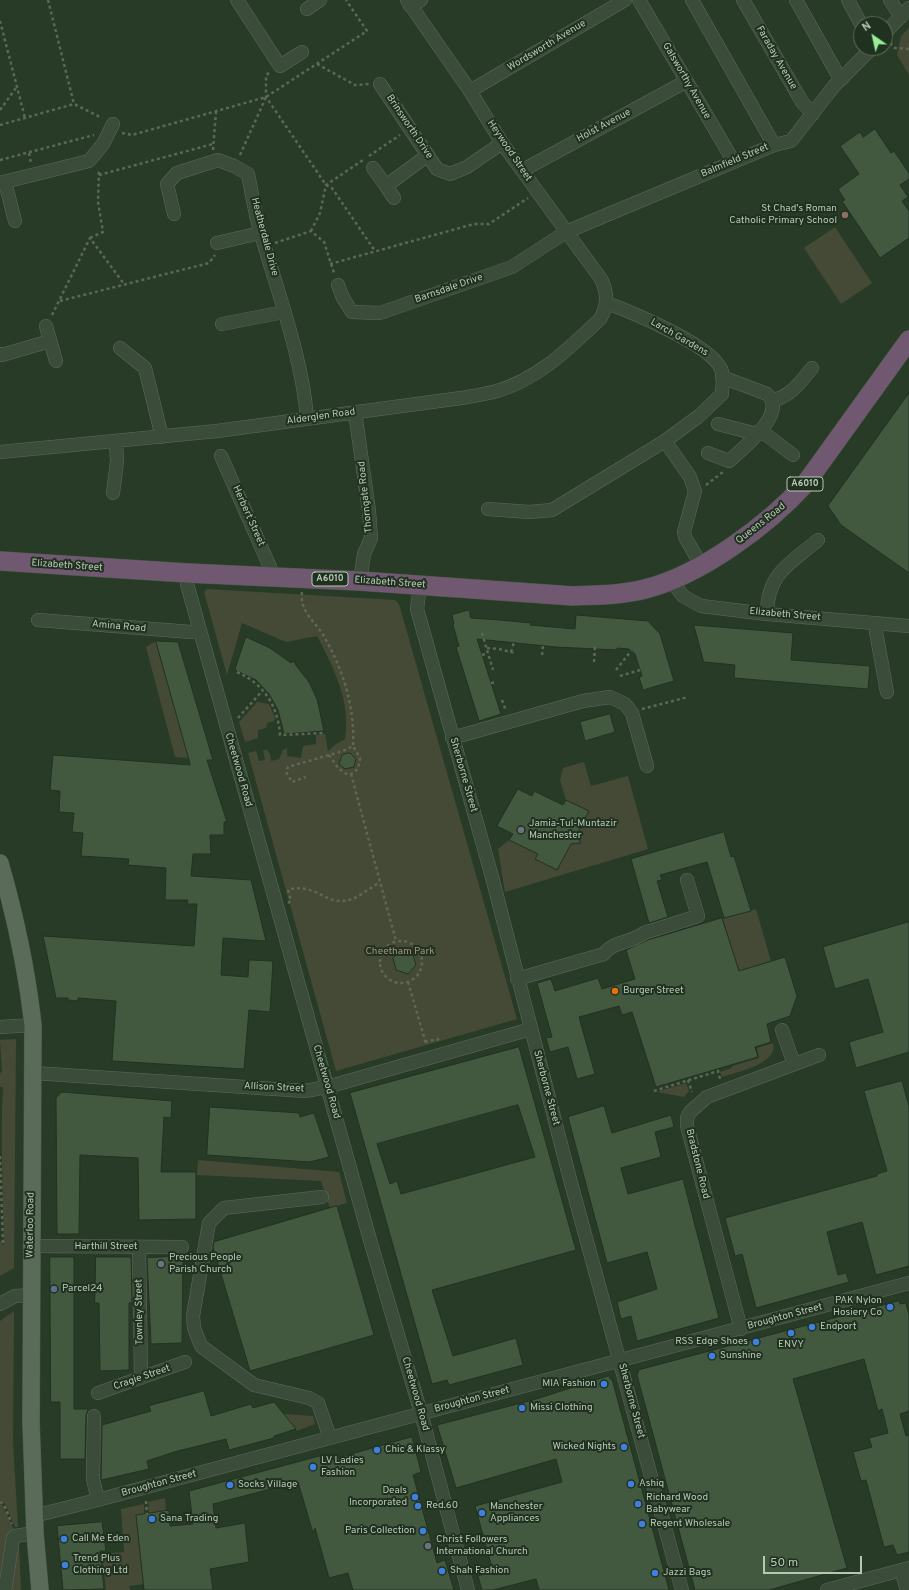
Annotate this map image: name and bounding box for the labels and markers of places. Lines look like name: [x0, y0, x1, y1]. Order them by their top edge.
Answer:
place label: St Chad's Roman Catholic Primary School: [729, 203, 837, 226]
marker: St Chad's Roman Catholic Primary School: [840, 210, 850, 220]
place label: Jamia-Tul-Muntazir Manchester: [529, 818, 617, 842]
marker: Jamia-Tul-Muntazir Manchester: [516, 825, 526, 835]
place label: Burger Street: [623, 985, 684, 997]
marker: Burger Street: [610, 986, 620, 996]
place label: Precious People Parish Church: [169, 1252, 241, 1276]
marker: Precious People Parish Church: [156, 1259, 166, 1269]
place label: Parcel24: [62, 1283, 102, 1295]
marker: Parcel24: [49, 1284, 59, 1294]
place label: PAK Nylon Hosiery Co: [833, 1295, 882, 1318]
marker: PAK Nylon Hosiery Co: [885, 1302, 895, 1312]
place label: Endport: [820, 1321, 856, 1333]
marker: Endport: [807, 1322, 817, 1332]
marker: ENVY: [786, 1328, 796, 1338]
place label: RSS Edge Shoes: [675, 1336, 748, 1348]
marker: RSS Edge Shoes: [751, 1337, 761, 1347]
place label: ENVY: [778, 1339, 804, 1351]
place label: Sunshine: [720, 1350, 761, 1362]
marker: Sunshine: [707, 1351, 717, 1361]
place label: MIA Fashion: [542, 1378, 596, 1390]
marker: MIA Fashion: [599, 1379, 609, 1389]
place label: Missi Clothing: [530, 1402, 593, 1414]
marker: Missi Clothing: [517, 1403, 527, 1413]
place label: Wicked Nights: [552, 1441, 616, 1453]
marker: Wicked Nights: [619, 1442, 629, 1452]
place label: Chic & Klassy: [385, 1444, 445, 1456]
marker: Chic & Klassy: [372, 1445, 382, 1455]
place label: LV Ladies Fashion: [321, 1455, 364, 1478]
marker: LV Ladies Fashion: [308, 1462, 318, 1472]
place label: Ashiq: [639, 1478, 664, 1490]
place label: Socks Village: [238, 1479, 297, 1491]
marker: Ashiq: [626, 1479, 636, 1489]
marker: Socks Village: [225, 1480, 235, 1490]
place label: Deals Incorporated: [349, 1485, 407, 1508]
marker: Deals Incorporated: [410, 1492, 420, 1502]
place label: Richard Wood Babywear: [646, 1492, 708, 1516]
marker: Richard Wood Babywear: [633, 1499, 643, 1509]
place label: Red.60: [426, 1500, 458, 1512]
marker: Red.60: [413, 1501, 423, 1511]
place label: Manchester Appliances: [490, 1501, 543, 1524]
marker: Manchester Appliances: [477, 1508, 487, 1518]
place label: Sana Trading: [160, 1513, 218, 1525]
marker: Sana Trading: [147, 1514, 157, 1524]
place label: Regent Wholesale: [650, 1518, 730, 1530]
marker: Regent Wholesale: [637, 1519, 647, 1529]
place label: Paris Collection: [345, 1525, 415, 1537]
marker: Paris Collection: [418, 1526, 428, 1536]
place label: Call Me Eden: [72, 1533, 129, 1545]
marker: Call Me Eden: [59, 1534, 69, 1544]
place label: Christ Followers International Church: [436, 1534, 528, 1558]
marker: Christ Followers International Church: [423, 1541, 433, 1551]
place label: Trend Plus Clothing Ltd: [73, 1553, 128, 1576]
marker: Trend Plus Clothing Ltd: [60, 1560, 70, 1570]
place label: Shah Fashion: [450, 1565, 509, 1577]
marker: Shah Fashion: [437, 1566, 447, 1576]
place label: Jazzi Bags: [663, 1567, 711, 1579]
marker: Jazzi Bags: [650, 1568, 660, 1578]

